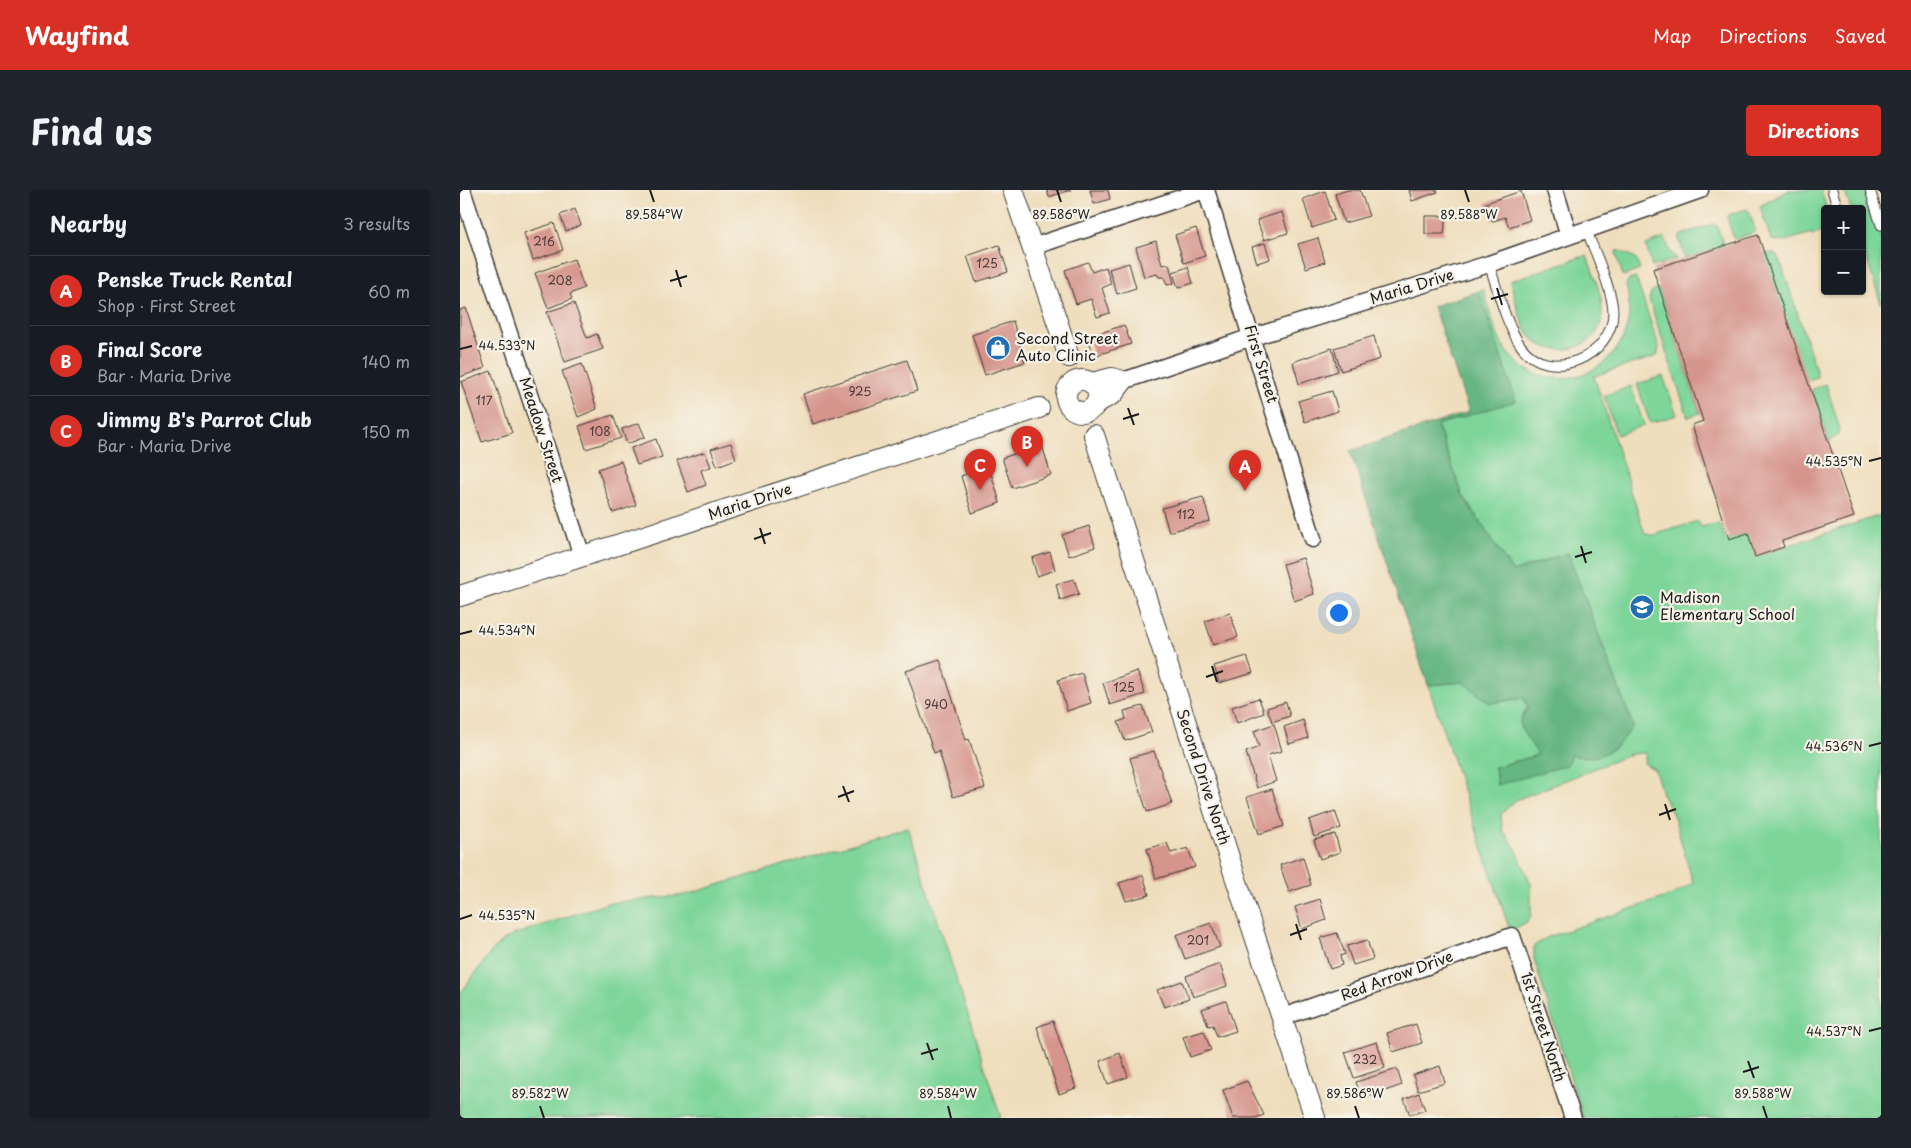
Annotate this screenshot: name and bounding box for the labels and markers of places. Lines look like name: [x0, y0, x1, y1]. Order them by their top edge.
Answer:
place label: Second Street Auto Clinic: [1016, 326, 1118, 366]
shop icon: Second Street Auto Clinic: [985, 335, 1011, 361]
pin: B: [1011, 426, 1043, 467]
pin: C: [964, 449, 996, 490]
pin: A: [1229, 450, 1261, 491]
place label: Madison Elementary School: [1660, 585, 1795, 625]
school or university icon: Madison Elementary School: [1629, 594, 1655, 620]

